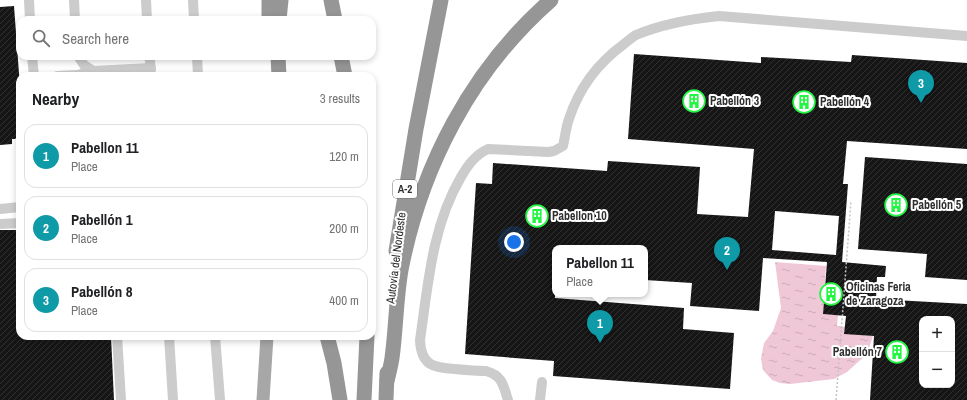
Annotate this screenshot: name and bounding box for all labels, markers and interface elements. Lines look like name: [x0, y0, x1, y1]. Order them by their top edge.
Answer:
search box: [16, 16, 376, 60]
icon: search: [30, 27, 52, 49]
text: Search here: [62, 28, 129, 49]
pin: 3: [908, 70, 934, 103]
text: Nearby: [32, 87, 79, 110]
building icon: Pabellón 3: [681, 88, 707, 114]
building icon: Pabellón 4: [791, 89, 817, 115]
text: 3 results: [320, 90, 360, 107]
place label: Pabellón 3: [710, 93, 760, 109]
place label: Pabellón 4: [820, 94, 870, 110]
text: Pabellon 11: [71, 137, 139, 158]
text: 1: [43, 148, 49, 165]
text: 120 m: [329, 148, 359, 165]
text: Place: [71, 158, 98, 175]
road number: A-2: [393, 180, 417, 198]
building icon: Pabellón 5: [883, 192, 909, 218]
place label: Pabellón 5: [912, 197, 962, 213]
building icon: Pabellon 10: [524, 203, 550, 229]
place label: Pabellon 10: [552, 208, 607, 224]
text: Pabellón 1: [71, 209, 133, 230]
street label: Autovía del Nordeste: [382, 211, 410, 306]
text: 2: [43, 220, 49, 237]
text: 200 m: [329, 220, 359, 237]
text: Place: [71, 230, 98, 247]
your location: [504, 232, 524, 252]
pin: 2: [714, 237, 740, 270]
popup: [552, 245, 648, 297]
text: Pabellon 11: [566, 252, 634, 273]
text: Place: [566, 273, 593, 290]
place label: Oficinas Feria de Zaragoza: [846, 279, 911, 309]
text: Pabellón 8: [71, 281, 133, 302]
building icon: Oficinas Feria de Zaragoza: [818, 281, 844, 307]
text: 3: [43, 292, 49, 309]
text: 400 m: [329, 292, 359, 309]
text: Place: [71, 302, 98, 319]
pin: 1: [587, 310, 613, 343]
map controls: [919, 316, 955, 388]
button: +: [919, 316, 955, 352]
building icon: Pabellón 7: [884, 339, 910, 365]
place label: Pabellón 7: [833, 344, 883, 360]
button: −: [919, 352, 955, 388]

